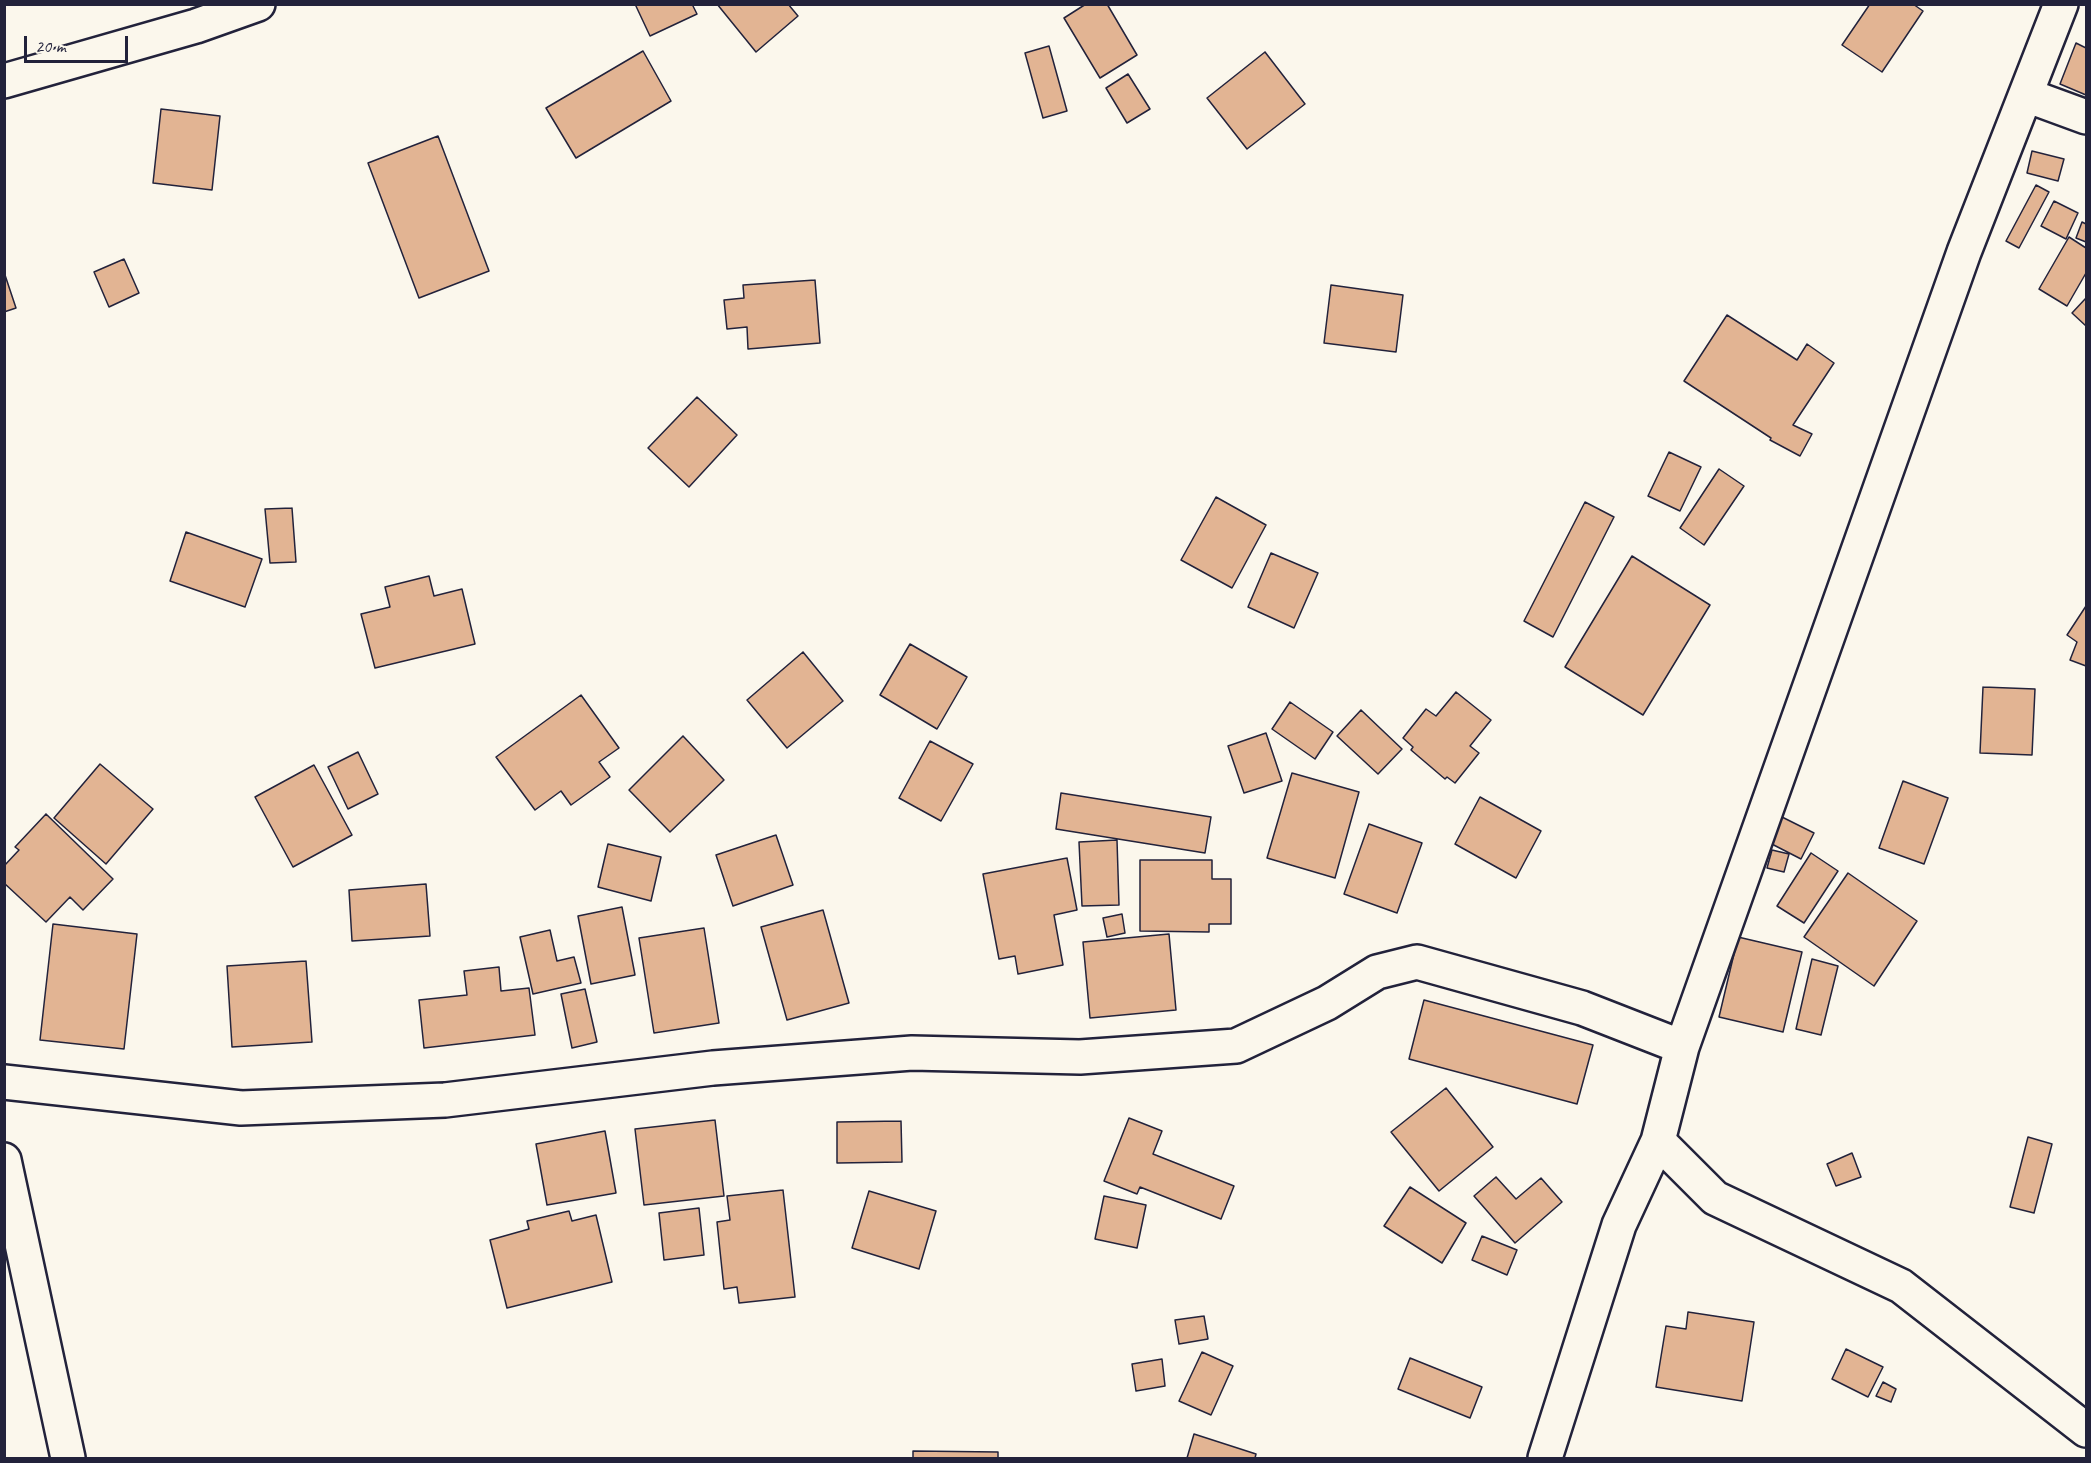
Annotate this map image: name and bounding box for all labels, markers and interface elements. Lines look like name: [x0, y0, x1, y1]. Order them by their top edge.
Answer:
scale bar: [27, 24, 130, 62]
text: 20 m: [35, 35, 66, 57]

